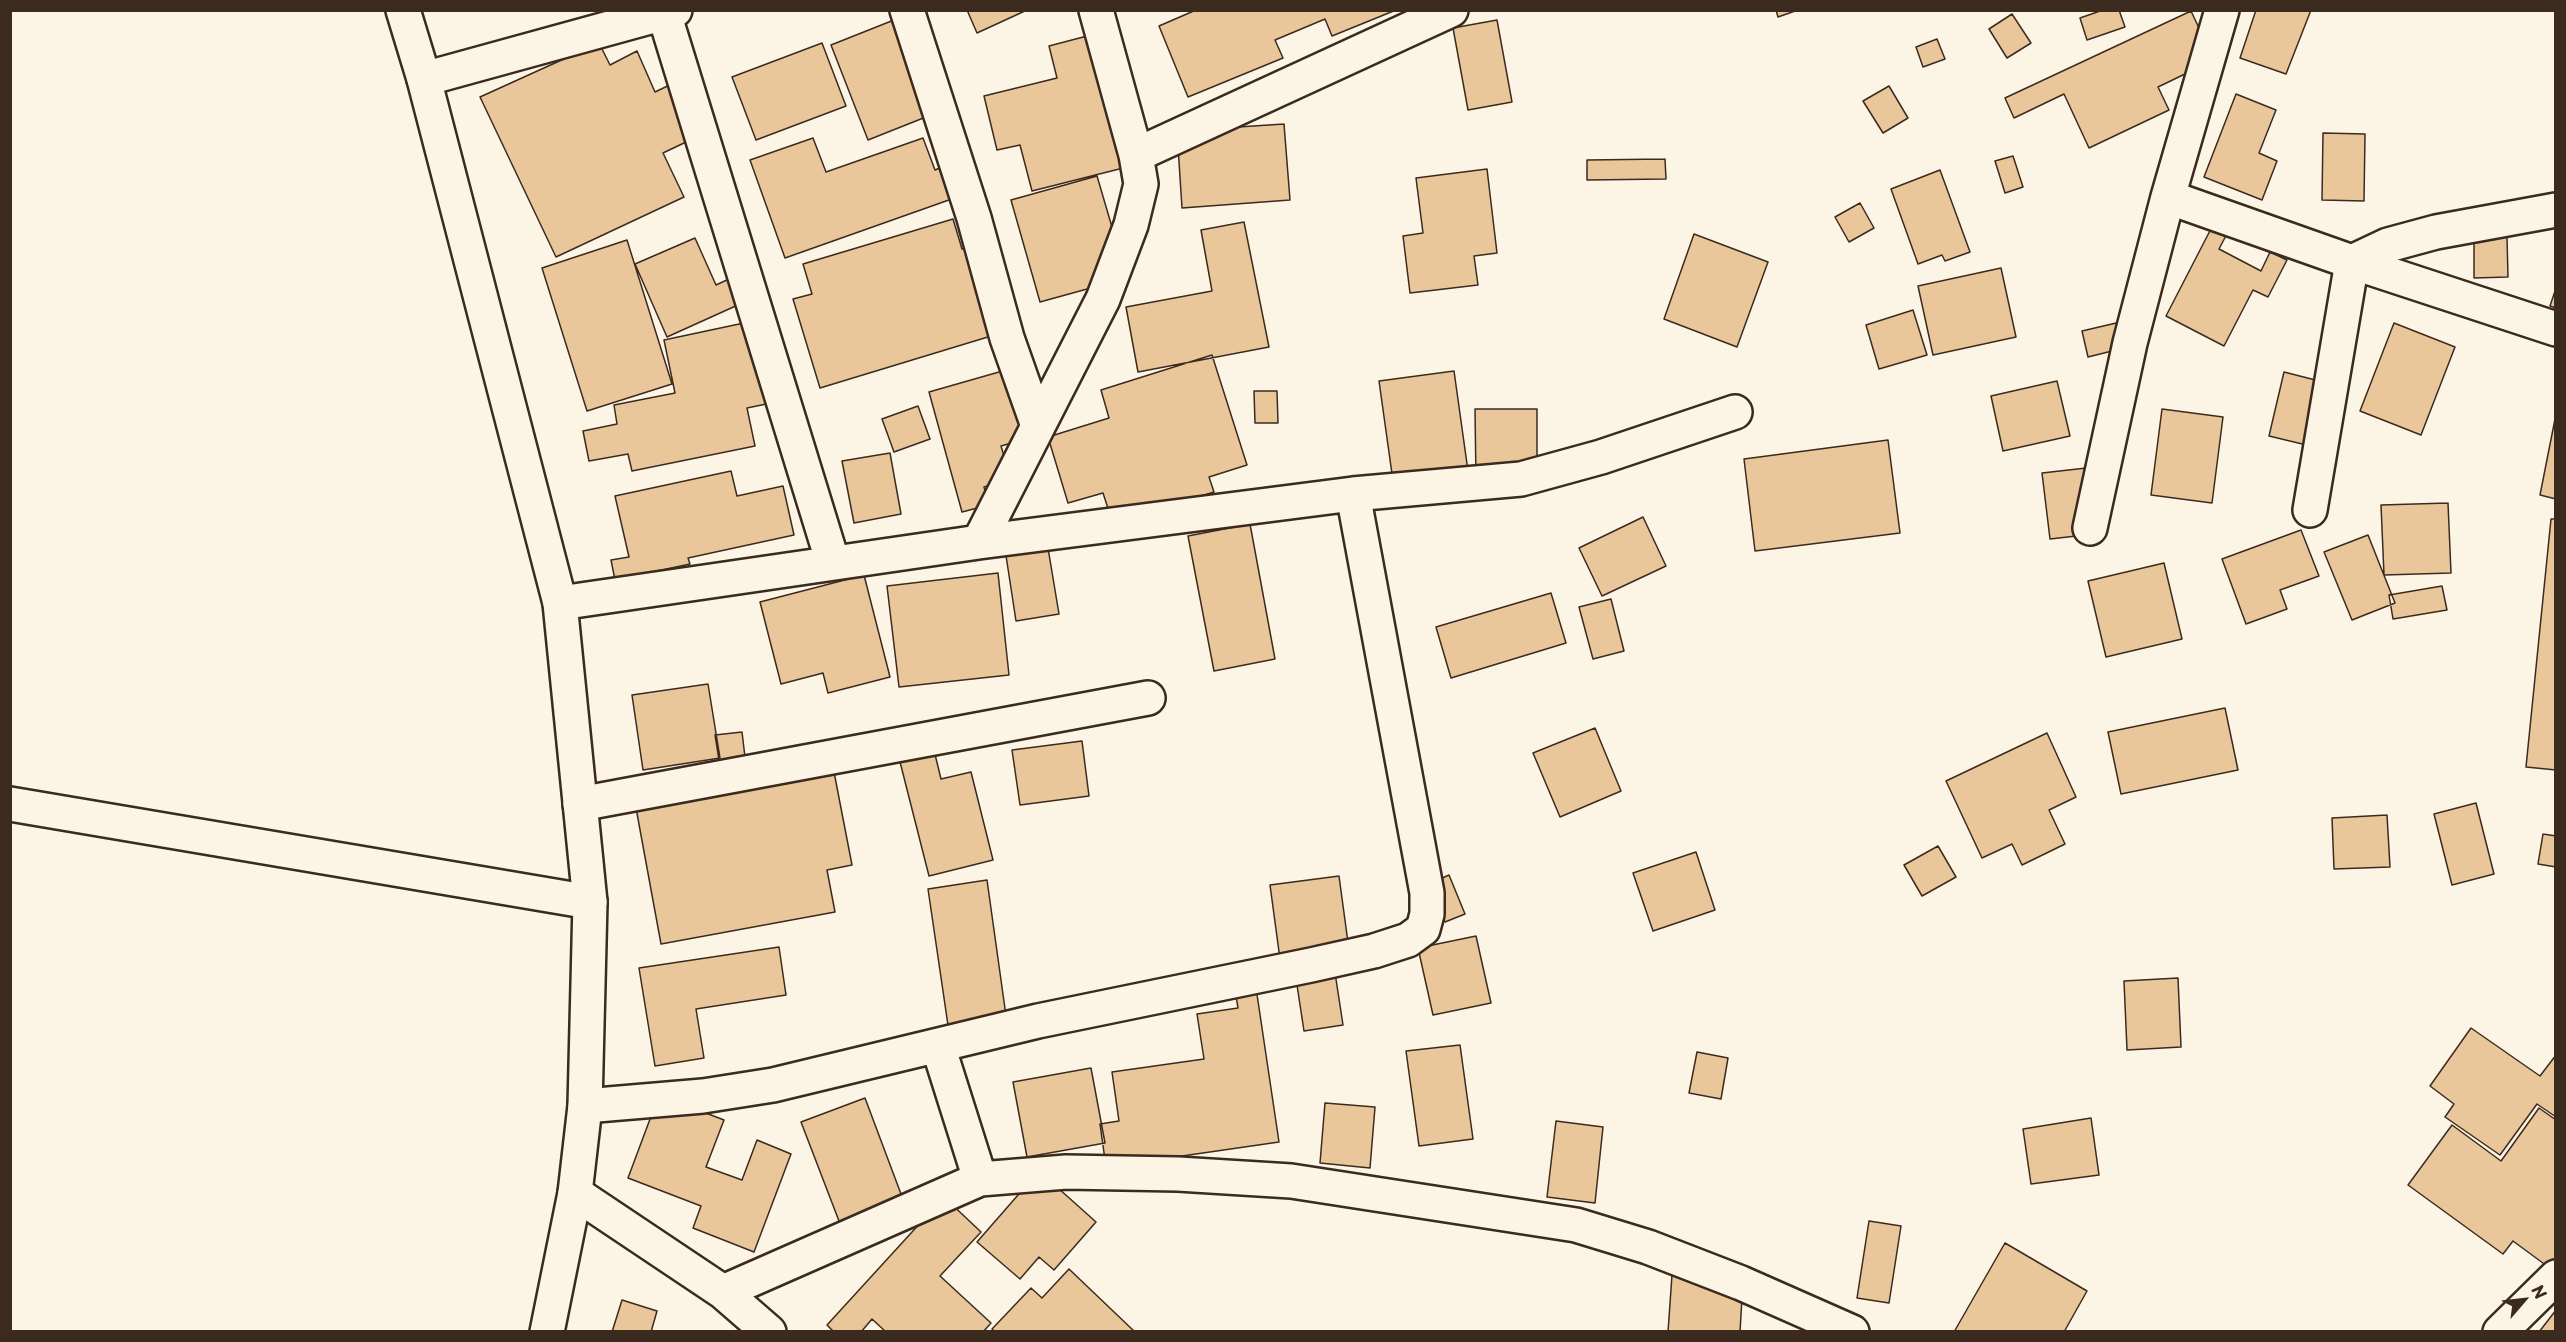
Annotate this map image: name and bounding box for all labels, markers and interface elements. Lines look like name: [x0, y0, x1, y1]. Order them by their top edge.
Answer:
north arrow: [2494, 1270, 2554, 1330]
text: N: [2526, 1280, 2553, 1303]

